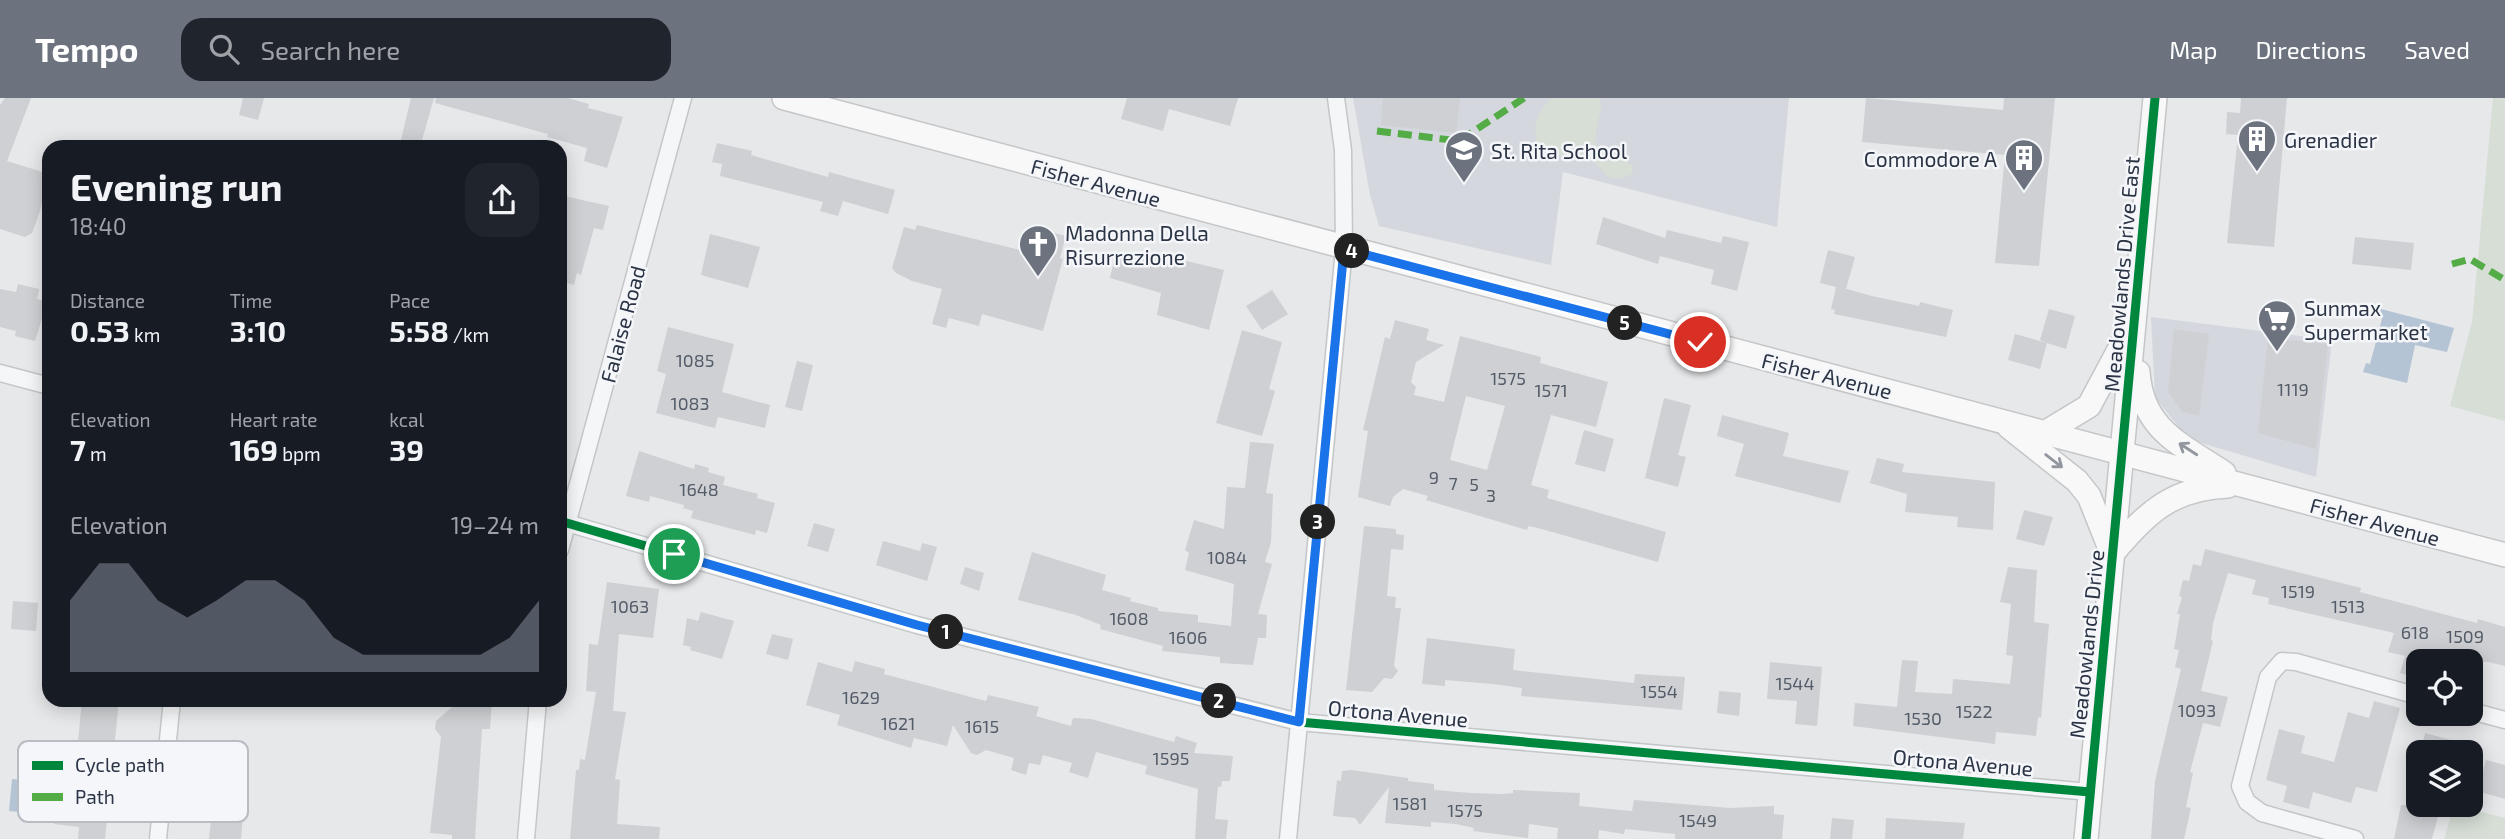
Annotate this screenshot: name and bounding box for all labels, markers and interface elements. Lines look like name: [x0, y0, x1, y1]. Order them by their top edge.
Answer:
search box: [181, 18, 671, 81]
text: Tempo: [35, 29, 139, 69]
icon: search: [205, 30, 243, 68]
text: Search here: [261, 34, 400, 65]
text: Map: [2169, 35, 2217, 64]
text: Directions: [2255, 35, 2366, 64]
text: Saved: [2404, 35, 2470, 64]
building icon: Grenadier: [2236, 118, 2278, 173]
place label: Grenadier: [2284, 127, 2378, 152]
school or university icon: St. Rita School: [1443, 129, 1485, 184]
building icon: Commodore A: [2003, 137, 2045, 192]
place label: St. Rita School: [1491, 138, 1628, 163]
place label: Commodore A: [1864, 146, 1997, 171]
street label: Fisher Avenue: [1028, 153, 1164, 211]
street label: Meadowlands Drive East: [2098, 155, 2144, 393]
text: Evening run: [70, 163, 283, 209]
button: share: [465, 163, 539, 237]
text: 18:40: [70, 212, 127, 240]
place label: Madonna Della Risurrezione: [1065, 220, 1209, 269]
church icon: Madonna Della Risurrezione: [1017, 223, 1059, 278]
pin: 4: [1334, 234, 1370, 268]
text: 4: [1345, 239, 1358, 262]
street label: Falaise Road: [594, 263, 650, 385]
text: Distance: [70, 289, 145, 312]
text: Time: [230, 289, 272, 312]
text: Pace: [389, 289, 430, 312]
place label: Sunmax Supermarket: [2304, 295, 2428, 344]
supermarket icon: Sunmax Supermarket: [2256, 298, 2298, 353]
pin: 5: [1608, 306, 1642, 341]
text: 5: [1619, 311, 1630, 334]
text: 0.53: [70, 312, 130, 348]
text: 3:10: [230, 312, 286, 348]
text: 5:58: [389, 312, 449, 348]
pin: [1670, 312, 1730, 372]
text: km: [130, 323, 160, 346]
text: /km: [449, 323, 489, 346]
icon: check: [1681, 323, 1719, 361]
street label: Fisher Avenue: [1759, 347, 1895, 403]
house number: 1085: [676, 349, 714, 371]
house number: 1575: [1490, 367, 1526, 389]
house number: 1119: [2277, 378, 2309, 400]
house number: 1571: [1534, 379, 1568, 401]
house number: 1083: [671, 392, 709, 414]
text: Elevation: [70, 408, 151, 431]
text: Heart rate: [230, 408, 318, 431]
text: kcal: [389, 408, 424, 431]
text: 7: [70, 431, 86, 467]
text: 169: [230, 431, 278, 467]
text: 39: [389, 431, 424, 467]
text: m: [86, 442, 107, 465]
text: bpm: [278, 442, 321, 465]
one-way arrow: [2178, 442, 2198, 456]
one-way arrow: [2044, 454, 2062, 469]
house number: 9: [1429, 466, 1439, 488]
house number: 7: [1448, 472, 1458, 494]
house number: 5: [1469, 473, 1479, 495]
house number: 1648: [679, 478, 719, 500]
house number: 3: [1486, 484, 1496, 506]
street label: Fisher Avenue: [2307, 492, 2443, 550]
pin: 3: [1300, 504, 1336, 540]
text: 3: [1312, 510, 1323, 533]
text: Elevation: [70, 511, 168, 539]
text: 19–24 m: [451, 511, 539, 539]
pin: [644, 524, 704, 584]
icon: arrive: [655, 535, 693, 573]
house number: 1084: [1207, 546, 1247, 568]
street label: Meadowlands Drive: [2064, 548, 2108, 740]
house number: 1519: [2281, 580, 2315, 602]
house number: 1063: [611, 595, 649, 617]
house number: 1513: [2331, 595, 2365, 617]
house number: 1608: [1109, 607, 1149, 629]
pin: 1: [928, 614, 964, 650]
text: 1: [941, 620, 950, 643]
house number: 618: [2401, 621, 2429, 643]
house number: 1509: [2446, 625, 2484, 647]
house number: 1606: [1169, 626, 1207, 648]
map controls: [2406, 649, 2483, 817]
button: locate: [2406, 649, 2483, 726]
house number: 1544: [1776, 672, 1814, 694]
house number: 1554: [1640, 680, 1678, 702]
pin: 2: [1202, 684, 1236, 718]
house number: 1629: [842, 686, 880, 708]
text: 2: [1213, 689, 1224, 712]
street label: Ortona Avenue: [1327, 694, 1469, 732]
house number: 1093: [2178, 699, 2216, 721]
house number: 1522: [1955, 700, 1993, 722]
house number: 1530: [1904, 707, 1942, 729]
house number: 1621: [881, 712, 915, 734]
house number: 1615: [965, 715, 999, 737]
button: layers: [2406, 740, 2483, 817]
legend: [18, 741, 248, 822]
street label: Ortona Avenue: [1892, 743, 2034, 781]
house number: 1595: [1153, 747, 1189, 769]
text: Cycle path: [75, 753, 165, 776]
text: Path: [75, 785, 115, 808]
house number: 1581: [1393, 792, 1427, 814]
house number: 1575: [1447, 799, 1483, 821]
house number: 1549: [1679, 809, 1717, 831]

